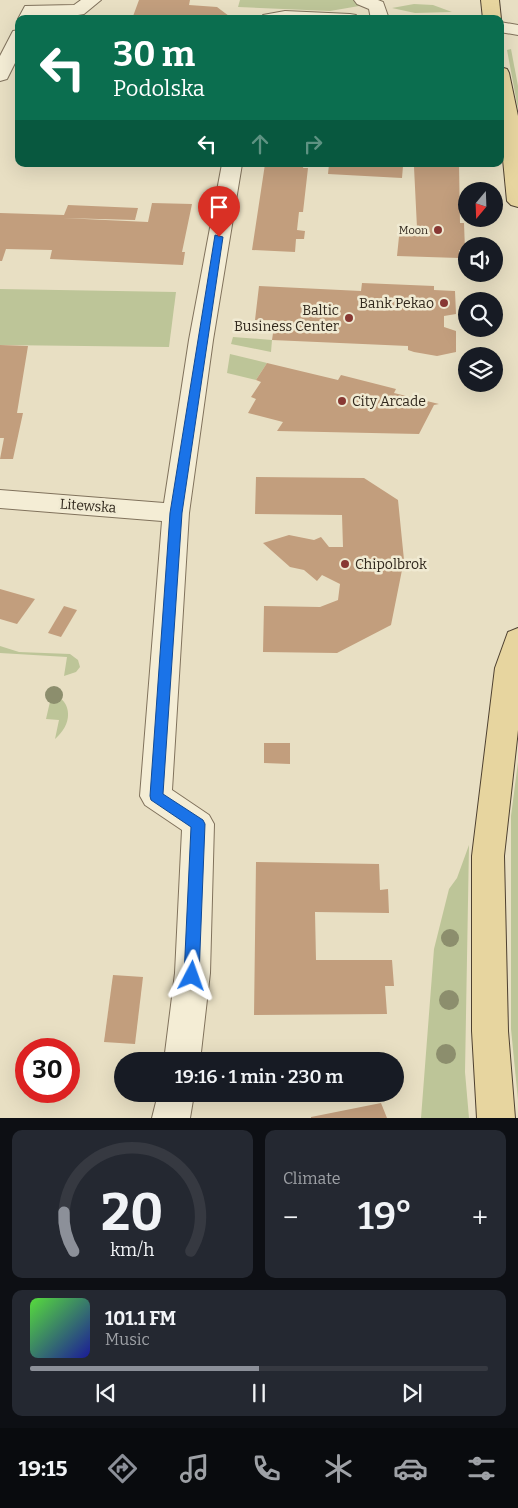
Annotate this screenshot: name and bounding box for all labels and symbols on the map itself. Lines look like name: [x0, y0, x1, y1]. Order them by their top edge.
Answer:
north arrow: [458, 182, 502, 228]
pin: [198, 186, 240, 237]
place label: Moon: [399, 224, 428, 237]
marker: Moon: [432, 224, 444, 236]
place label: Bank Pekao: [359, 295, 434, 312]
marker: Bank Pekao: [438, 297, 450, 309]
place label: Baltic Business Center: [234, 302, 339, 335]
marker: Baltic Business Center: [343, 312, 355, 324]
place label: City Arcade: [352, 393, 426, 410]
marker: City Arcade: [336, 395, 348, 407]
street label: Litewska: [59, 496, 117, 516]
place label: Chipolbrok: [355, 556, 427, 573]
marker: Chipolbrok: [339, 558, 351, 570]
position arrow: [165, 949, 217, 1001]
speed limit sign: 30: [15, 1038, 80, 1103]

